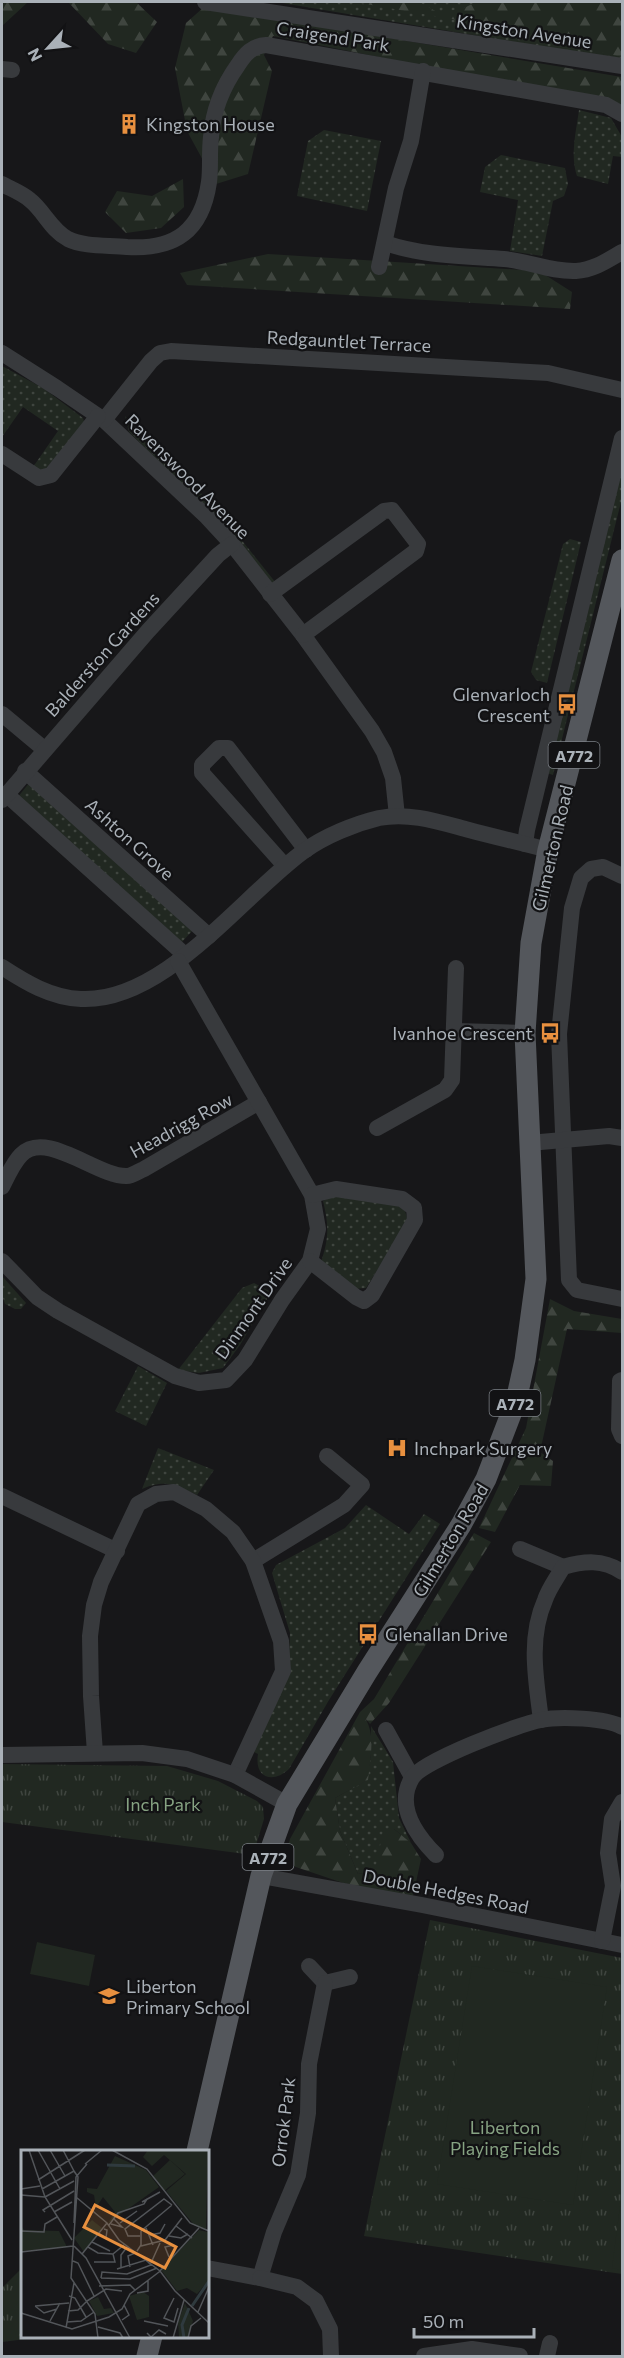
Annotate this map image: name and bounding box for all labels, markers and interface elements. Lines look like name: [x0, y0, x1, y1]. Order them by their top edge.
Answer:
street label: Kingston Avenue: [455, 9, 593, 53]
street label: Craigend Park: [275, 16, 391, 56]
north arrow: [18, 18, 78, 78]
text: N: [23, 45, 45, 65]
building icon: Kingston House: [117, 112, 141, 136]
place label: Kingston House: [146, 113, 275, 135]
street label: Redgauntlet Terrace: [266, 326, 432, 356]
street label: Ravenswood Avenue: [121, 409, 255, 543]
street label: Balderston Gardens: [40, 587, 164, 721]
place label: Glenvarloch Crescent: [452, 683, 550, 726]
bus stop icon: Glenvarloch Crescent: [555, 692, 579, 716]
road number: A772: [548, 742, 600, 768]
street label: Gilmerton Road: [527, 783, 577, 913]
street label: Ashton Grove: [81, 793, 179, 885]
bus stop icon: Ivanhoe Crescent: [538, 1021, 562, 1045]
place label: Ivanhoe Crescent: [392, 1022, 533, 1044]
street label: Headrigg Row: [126, 1088, 236, 1162]
street label: Dinmont Drive: [210, 1253, 296, 1363]
road number: A772: [490, 1390, 540, 1416]
hospital icon: Inchpark Surgery: [385, 1436, 409, 1460]
place label: Inchpark Surgery: [414, 1437, 552, 1459]
street label: Gilmerton Road: [407, 1479, 493, 1601]
bus stop icon: Glenallan Drive: [356, 1622, 380, 1646]
place label: Glenallan Drive: [385, 1623, 508, 1645]
park label: Inch Park: [125, 1793, 201, 1815]
road number: A772: [242, 1844, 294, 1870]
street label: Double Hedges Road: [361, 1864, 531, 1918]
place label: Liberton Primary School: [126, 1975, 250, 2018]
school or university icon: Liberton Primary School: [97, 1984, 121, 2008]
street label: Orrok Park: [267, 2076, 299, 2168]
park label: Liberton Playing Fields: [450, 2116, 560, 2159]
inset map: [21, 2150, 208, 2337]
scale bar: [414, 2301, 534, 2339]
text: 50 m: [423, 2310, 464, 2332]

